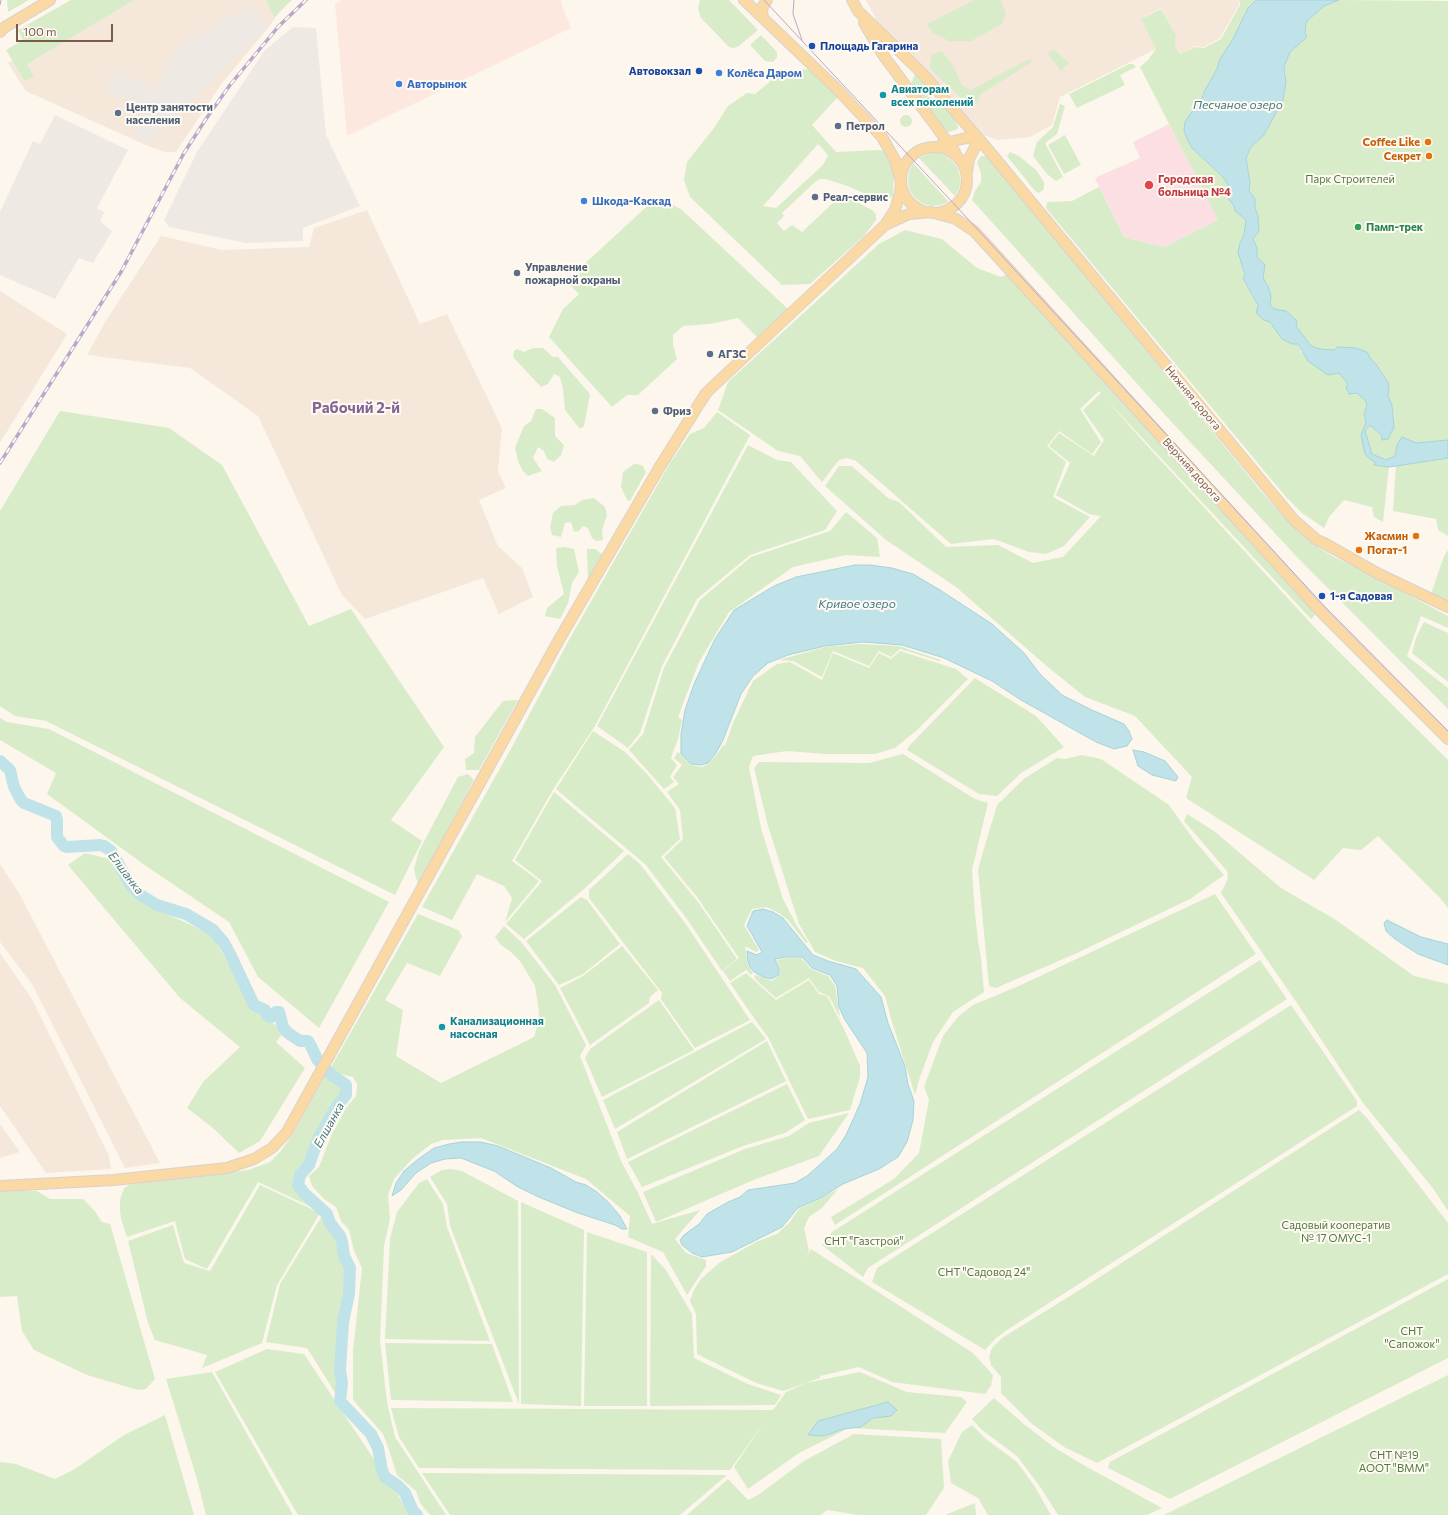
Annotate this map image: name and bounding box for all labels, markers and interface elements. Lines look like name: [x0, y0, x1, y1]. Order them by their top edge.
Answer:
scale bar: [18, 16, 115, 42]
text: 100 m: [23, 24, 57, 38]
place label: Площадь Гагарина: [820, 39, 918, 53]
marker: Площадь Гагарина: [807, 41, 817, 51]
place label: Автовокзал: [629, 64, 691, 78]
marker: Автовокзал: [694, 66, 704, 76]
place label: Колёса Даром: [727, 66, 802, 80]
marker: Колёса Даром: [714, 68, 724, 78]
place label: Авторынок: [407, 77, 467, 91]
marker: Авторынок: [394, 79, 404, 89]
place label: Авиаторам всех поколений: [891, 82, 973, 108]
marker: Авиаторам всех поколений: [878, 90, 888, 100]
water label: Песчаное озеро: [1193, 98, 1283, 112]
place label: Центр занятости населения: [126, 100, 213, 126]
marker: Центр занятости населения: [113, 108, 123, 118]
place label: Петрол: [846, 119, 885, 133]
marker: Петрол: [833, 121, 843, 131]
place label: Coffee Like: [1362, 135, 1420, 149]
marker: Coffee Like: [1423, 137, 1433, 147]
place label: Секрет: [1384, 149, 1421, 163]
marker: Секрет: [1424, 151, 1434, 161]
place label: Городская больница №4: [1158, 172, 1231, 198]
park label: Парк Строителей: [1305, 172, 1395, 186]
marker: Городская больница №4: [1143, 179, 1155, 191]
place label: Реал-сервис: [823, 190, 888, 204]
marker: Реал-сервис: [810, 192, 820, 202]
place label: Шкода-Каскад: [592, 194, 671, 208]
marker: Шкода-Каскад: [579, 196, 589, 206]
place label: Памп-трек: [1366, 220, 1423, 234]
marker: Памп-трек: [1353, 222, 1363, 232]
place label: Управление пожарной охраны: [525, 260, 620, 286]
marker: Управление пожарной охраны: [512, 268, 522, 278]
place label: АГЗС: [718, 347, 746, 361]
marker: АГЗС: [705, 349, 715, 359]
street label: Нижняя дорога: [1162, 363, 1224, 433]
district label: Рабочий 2‑й: [312, 399, 400, 417]
place label: Фриз: [663, 404, 691, 418]
marker: Фриз: [650, 406, 660, 416]
street label: Верхняя дорога: [1160, 435, 1224, 505]
place label: Жасмин: [1364, 529, 1408, 543]
marker: Жасмин: [1411, 531, 1421, 541]
place label: Погат-1: [1367, 543, 1407, 557]
marker: Погат-1: [1354, 545, 1364, 555]
place label: 1-я Садовая: [1330, 589, 1392, 603]
marker: 1-я Садовая: [1317, 591, 1327, 601]
water label: Кривое озеро: [818, 597, 896, 611]
water label: Елшанка: [105, 849, 147, 897]
place label: Канализационная насосная: [450, 1014, 544, 1040]
marker: Канализационная насосная: [437, 1022, 447, 1032]
water label: Елшанка: [311, 1100, 347, 1150]
park label: Садовый кооператив № 17 ОМУС-1: [1282, 1218, 1390, 1244]
park label: СНТ "Газстрой": [824, 1234, 904, 1248]
park label: СНТ "Садовод 24": [938, 1265, 1030, 1279]
park label: СНТ "Сапожок": [1385, 1324, 1439, 1350]
park label: СНТ №19 АООТ "ВММ": [1359, 1448, 1429, 1474]

